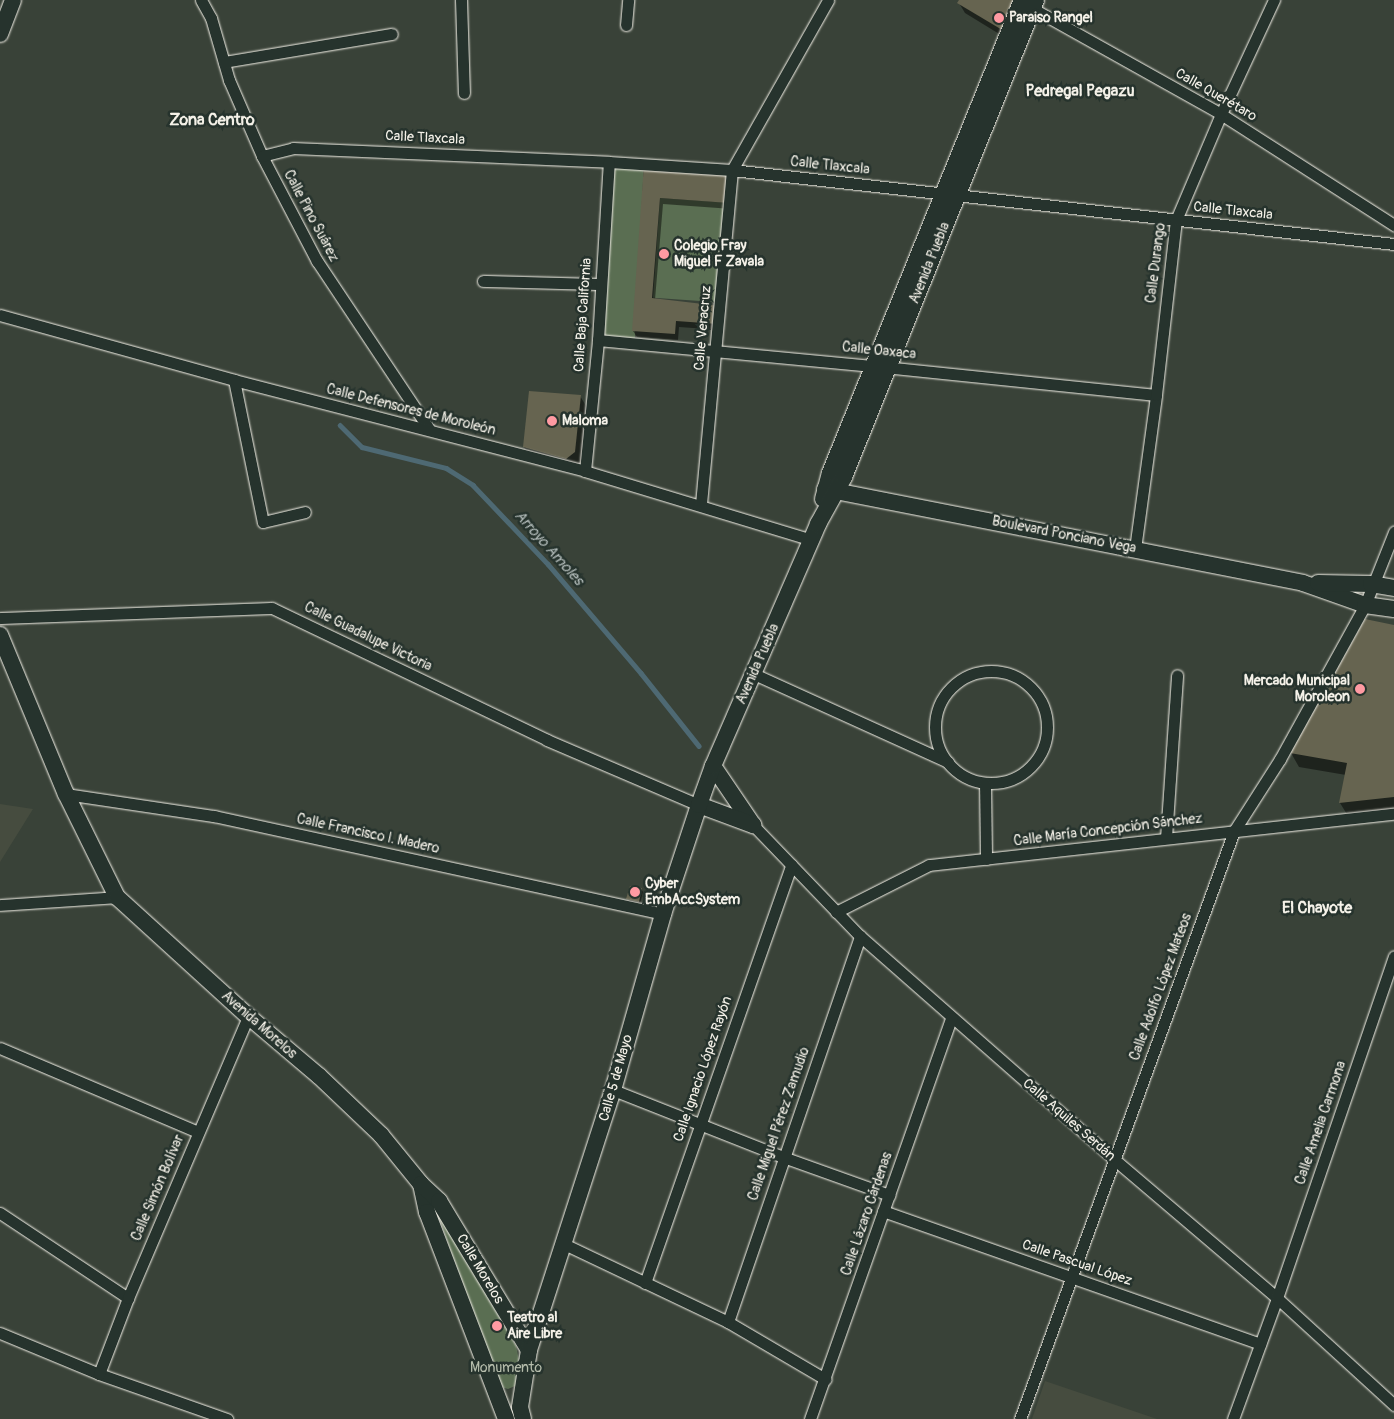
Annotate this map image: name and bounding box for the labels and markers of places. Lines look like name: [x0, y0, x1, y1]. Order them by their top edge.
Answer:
place label: Paraiso Rangel: [1009, 10, 1093, 26]
marker: Paraiso Rangel: [993, 12, 1005, 24]
place label: Colegio Fray Miguel F Zavala: [674, 238, 764, 270]
marker: Colegio Fray Miguel F Zavala: [658, 248, 670, 260]
place label: Maloma: [562, 413, 608, 429]
marker: Maloma: [546, 415, 558, 427]
place label: Mercado Municipal Moroleon: [1244, 673, 1350, 706]
marker: Mercado Municipal Moroleon: [1354, 683, 1366, 695]
place label: Cyber EmbAccSystem: [645, 876, 740, 909]
marker: Cyber EmbAccSystem: [629, 886, 641, 898]
place label: Teatro al Aire Libre: [507, 1310, 562, 1342]
marker: Teatro al Aire Libre: [491, 1320, 503, 1332]

